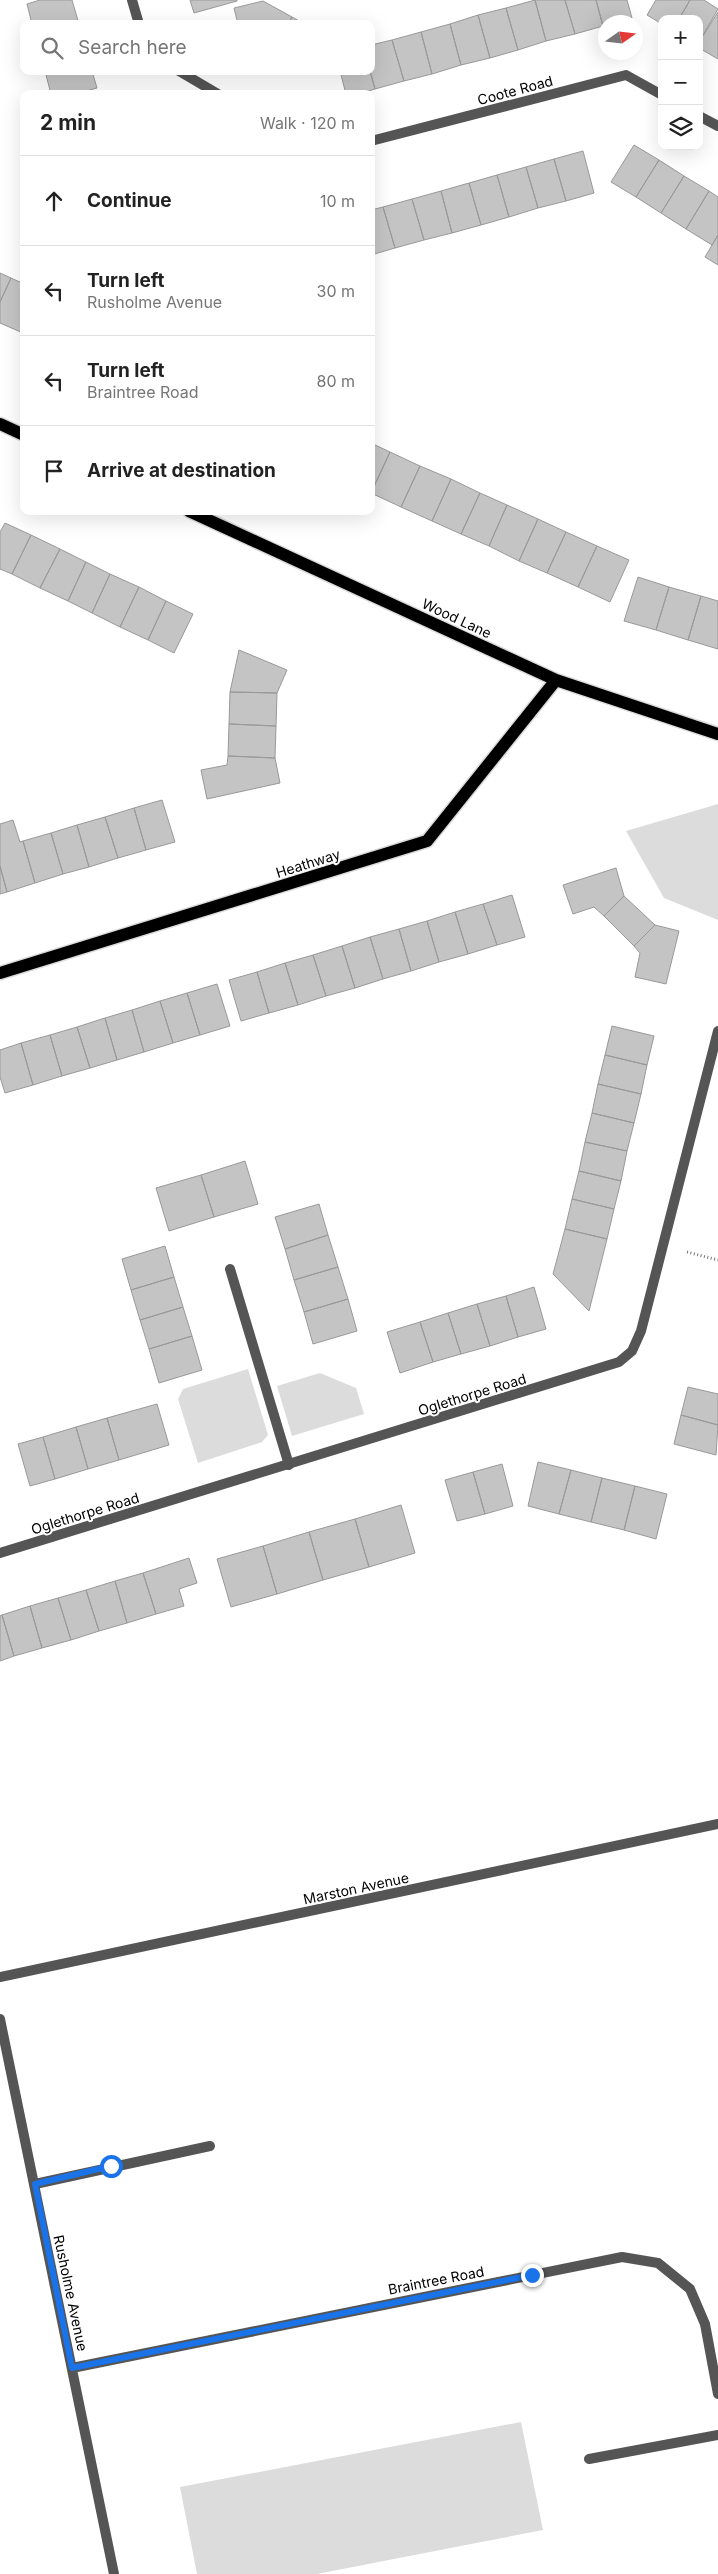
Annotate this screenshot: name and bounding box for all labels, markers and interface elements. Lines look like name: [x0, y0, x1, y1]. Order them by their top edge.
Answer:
north arrow: [598, 15, 643, 60]
map controls: [658, 15, 703, 150]
button: +: [658, 15, 703, 60]
search box: [20, 20, 375, 75]
icon: search: [38, 34, 66, 62]
text: Search here: [78, 36, 187, 59]
button: −: [658, 60, 703, 105]
street label: Coote Road: [475, 72, 555, 108]
button: layers: [658, 105, 703, 150]
text: 2 min: [40, 110, 96, 135]
text: Walk · 120 m: [260, 113, 355, 133]
icon: ahead: [40, 187, 68, 215]
text: Continue: [87, 189, 172, 212]
text: 10 m: [320, 191, 355, 211]
text: Turn left: [87, 269, 165, 292]
icon: left: [40, 277, 68, 305]
text: 30 m: [317, 281, 355, 301]
text: Rusholme Avenue: [87, 292, 222, 312]
text: Turn left: [87, 359, 165, 382]
icon: left: [40, 367, 68, 395]
text: 80 m: [316, 371, 355, 391]
text: Braintree Road: [87, 382, 199, 402]
icon: arrive: [40, 457, 68, 485]
text: Arrive at destination: [87, 459, 276, 482]
street label: Wood Lane: [420, 595, 494, 641]
street label: Heathway: [274, 845, 342, 881]
street label: Oglethorpe Road: [416, 1369, 528, 1419]
street label: Oglethorpe Road: [29, 1488, 141, 1538]
street label: Marston Avenue: [302, 1869, 410, 1907]
route start: [100, 2155, 123, 2178]
street label: Rusholme Avenue: [50, 2233, 92, 2353]
street label: Braintree Road: [386, 2262, 486, 2298]
route end: [521, 2264, 544, 2287]

